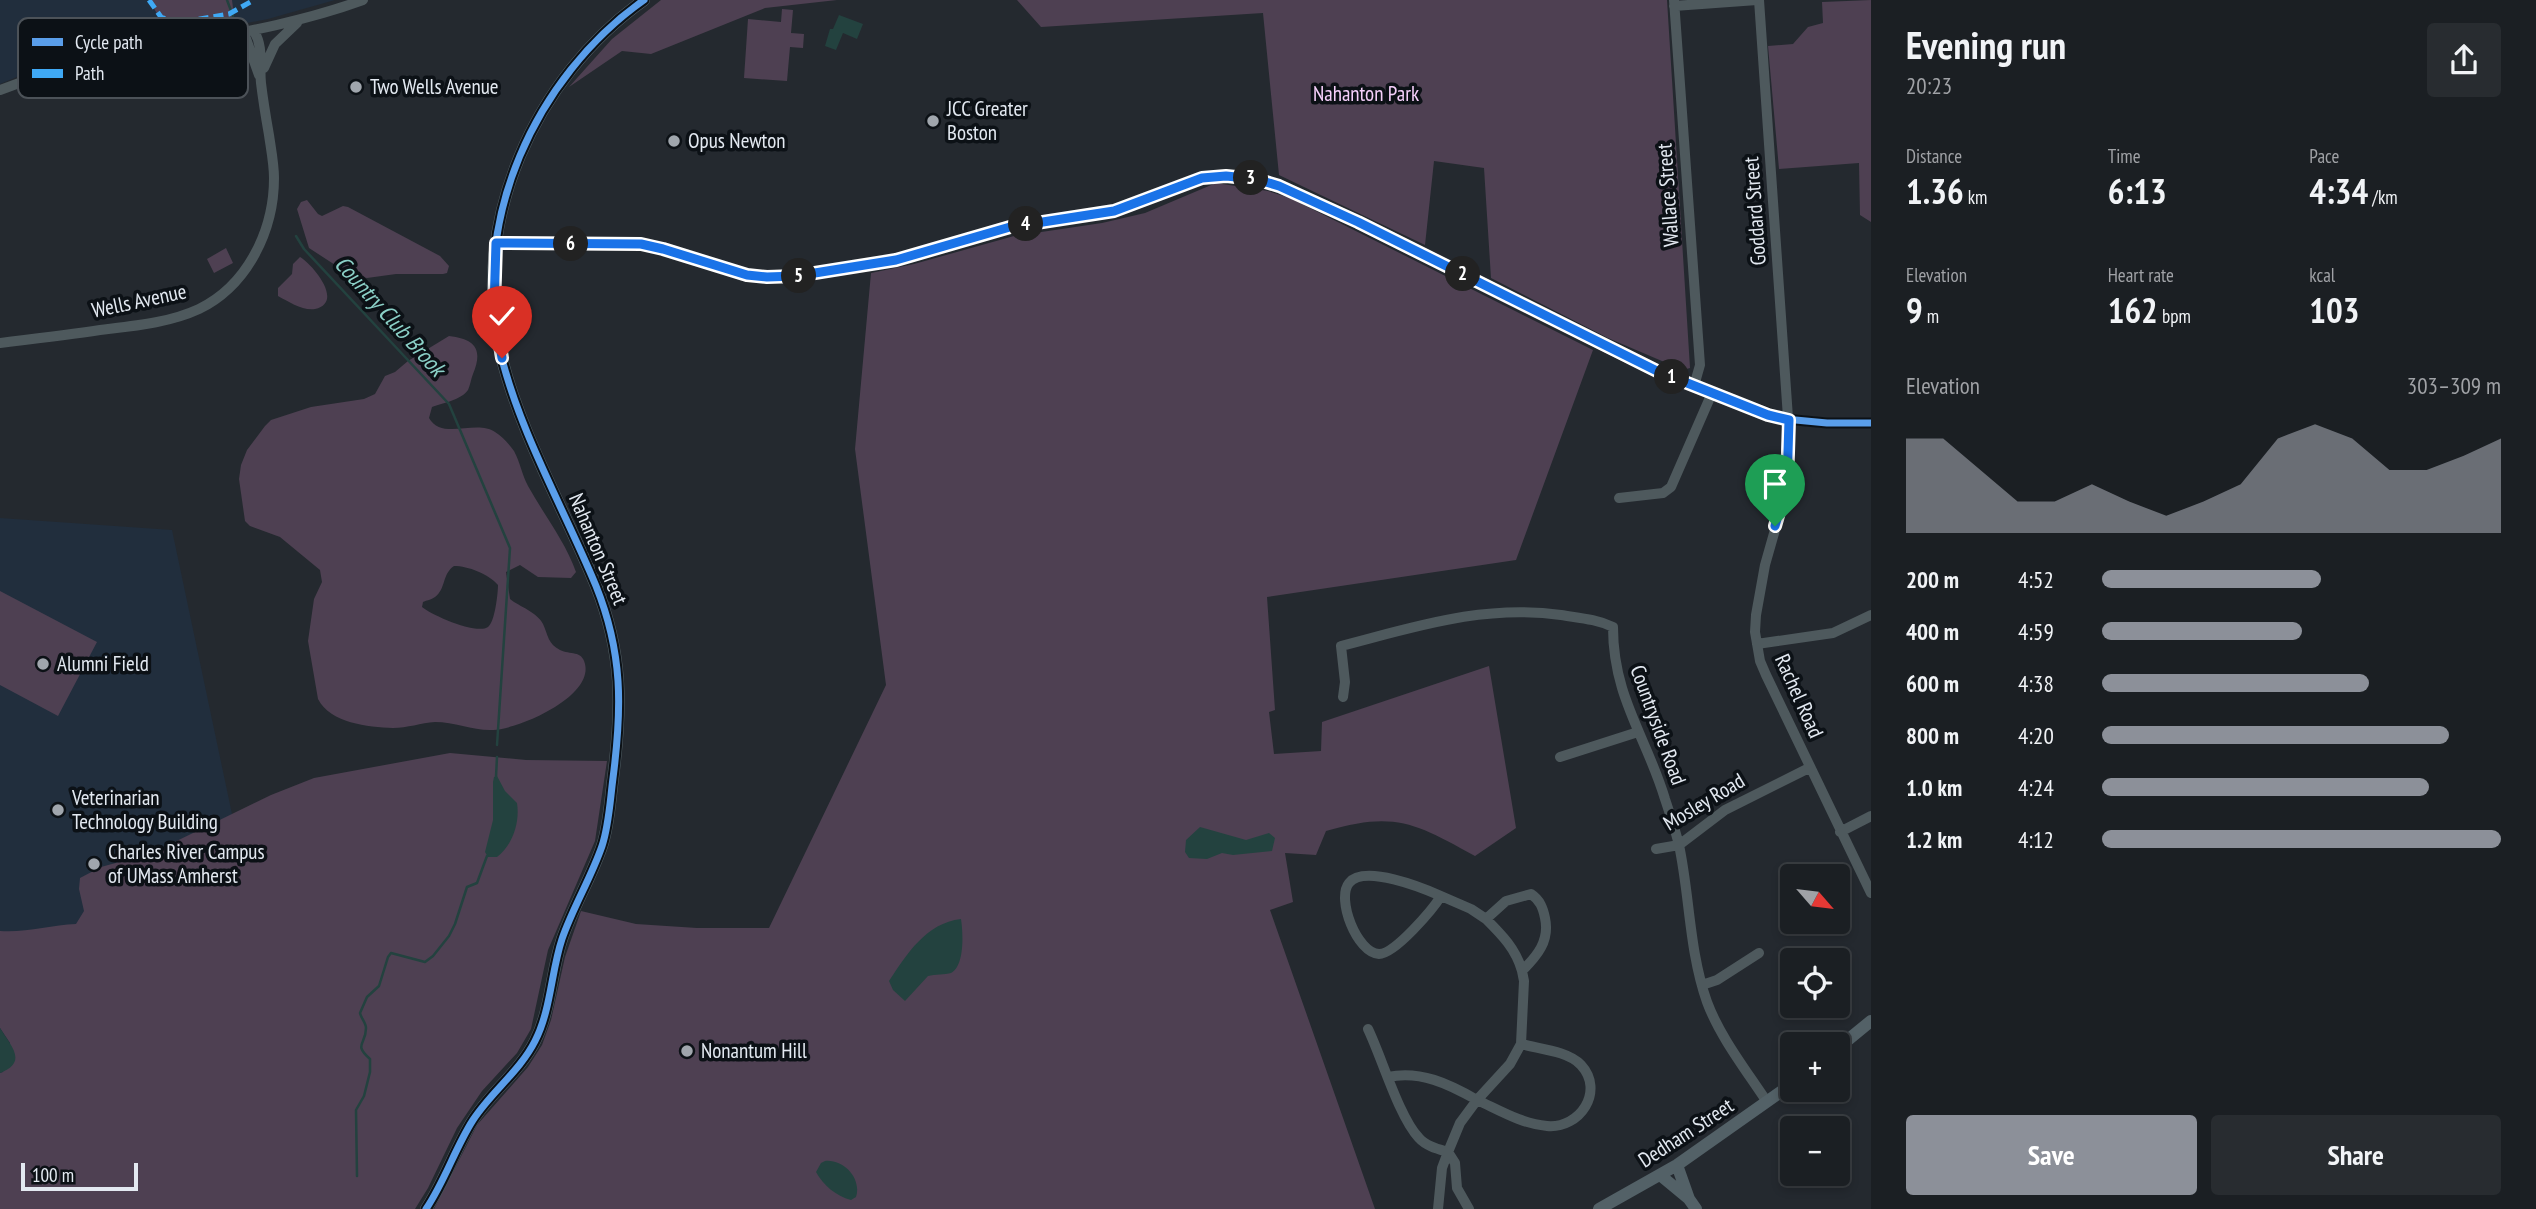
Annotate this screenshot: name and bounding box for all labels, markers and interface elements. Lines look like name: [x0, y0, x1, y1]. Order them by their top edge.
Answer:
legend: [18, 18, 248, 98]
text: Evening run: [1906, 20, 2066, 69]
button: share: [2427, 23, 2501, 97]
text: Cycle path: [75, 30, 143, 54]
text: Path: [75, 61, 104, 85]
text: 20:23: [1906, 71, 1952, 100]
place label: Two Wells Avenue: [370, 73, 499, 100]
marker: Two Wells Avenue: [348, 79, 364, 95]
park label: Nahanton Park: [1313, 80, 1419, 107]
place label: JCC Greater Boston: [946, 95, 1028, 146]
marker: JCC Greater Boston: [925, 113, 941, 129]
place label: Opus Newton: [688, 127, 785, 154]
marker: Opus Newton: [666, 133, 682, 149]
street label: Wallace Street: [1650, 142, 1685, 248]
text: Distance: [1906, 144, 1962, 168]
text: Time: [2108, 144, 2141, 168]
text: Pace: [2309, 144, 2339, 168]
street label: Goddard Street: [1737, 156, 1772, 266]
pin: 3: [1234, 160, 1268, 196]
text: 3: [1246, 165, 1255, 189]
text: 1.36: [1906, 168, 1964, 214]
text: 6:13: [2108, 168, 2167, 214]
text: 4:34: [2309, 168, 2368, 214]
text: km: [1964, 185, 1987, 209]
text: /km: [2368, 185, 2398, 209]
pin: 4: [1009, 206, 1044, 242]
text: 4: [1021, 211, 1030, 235]
pin: 6: [554, 226, 588, 262]
text: 6: [566, 231, 575, 255]
water label: Country Club Brook: [329, 249, 454, 384]
pin: 2: [1446, 256, 1480, 292]
pin: 5: [782, 258, 816, 294]
text: 2: [1458, 261, 1467, 285]
text: 5: [794, 263, 803, 287]
text: Elevation: [1906, 263, 1967, 287]
text: Heart rate: [2108, 263, 2174, 287]
text: kcal: [2309, 263, 2335, 287]
street label: Wells Avenue: [89, 277, 189, 324]
pin: [472, 286, 532, 358]
text: 9: [1906, 287, 1923, 333]
text: 162: [2108, 287, 2158, 333]
text: 103: [2309, 287, 2360, 333]
icon: check: [483, 297, 521, 335]
text: m: [1923, 304, 1939, 328]
text: bpm: [2158, 304, 2191, 328]
pin: 1: [1654, 360, 1690, 394]
text: 1: [1667, 364, 1676, 388]
text: Elevation: [1906, 371, 1980, 400]
text: 303–309 m: [2407, 371, 2501, 400]
pin: [1745, 454, 1805, 526]
icon: arrive: [1756, 465, 1794, 503]
street label: Nahanton Street: [563, 489, 634, 609]
text: 200 m: [1906, 565, 1959, 594]
text: 4:52: [2018, 565, 2054, 594]
text: 400 m: [1906, 617, 1959, 646]
text: 4:59: [2018, 617, 2054, 646]
place label: Alumni Field: [57, 650, 149, 677]
street label: Rachel Road: [1769, 650, 1830, 742]
marker: Alumni Field: [35, 656, 51, 672]
street label: Countryside Road: [1624, 661, 1693, 788]
text: 600 m: [1906, 669, 1959, 698]
text: 4:38: [2018, 669, 2054, 698]
text: 800 m: [1906, 721, 1959, 750]
text: 4:20: [2018, 721, 2054, 750]
street label: Mosley Road: [1658, 767, 1749, 836]
text: 1.0 km: [1906, 773, 1962, 802]
text: 4:24: [2018, 773, 2054, 802]
place label: Veterinarian Technology Building: [71, 784, 218, 835]
marker: Veterinarian Technology Building: [50, 802, 66, 818]
text: 1.2 km: [1906, 825, 1962, 854]
text: 4:12: [2018, 825, 2054, 854]
place label: Charles River Campus of UMass Amherst: [108, 838, 265, 889]
marker: Charles River Campus of UMass Amherst: [86, 856, 102, 872]
north arrow: [1780, 864, 1850, 934]
map controls: [1780, 864, 1850, 1186]
button: locate: [1780, 948, 1850, 1018]
button: +: [1780, 1032, 1850, 1102]
place label: Nonantum Hill: [701, 1037, 807, 1064]
marker: Nonantum Hill: [679, 1043, 695, 1059]
street label: Dedham Street: [1633, 1092, 1739, 1173]
button: Save: [1906, 1115, 2197, 1195]
button: Share: [2211, 1115, 2501, 1195]
button: −: [1780, 1116, 1850, 1186]
scale bar: [21, 1160, 138, 1192]
text: 100 m: [32, 1163, 74, 1187]

